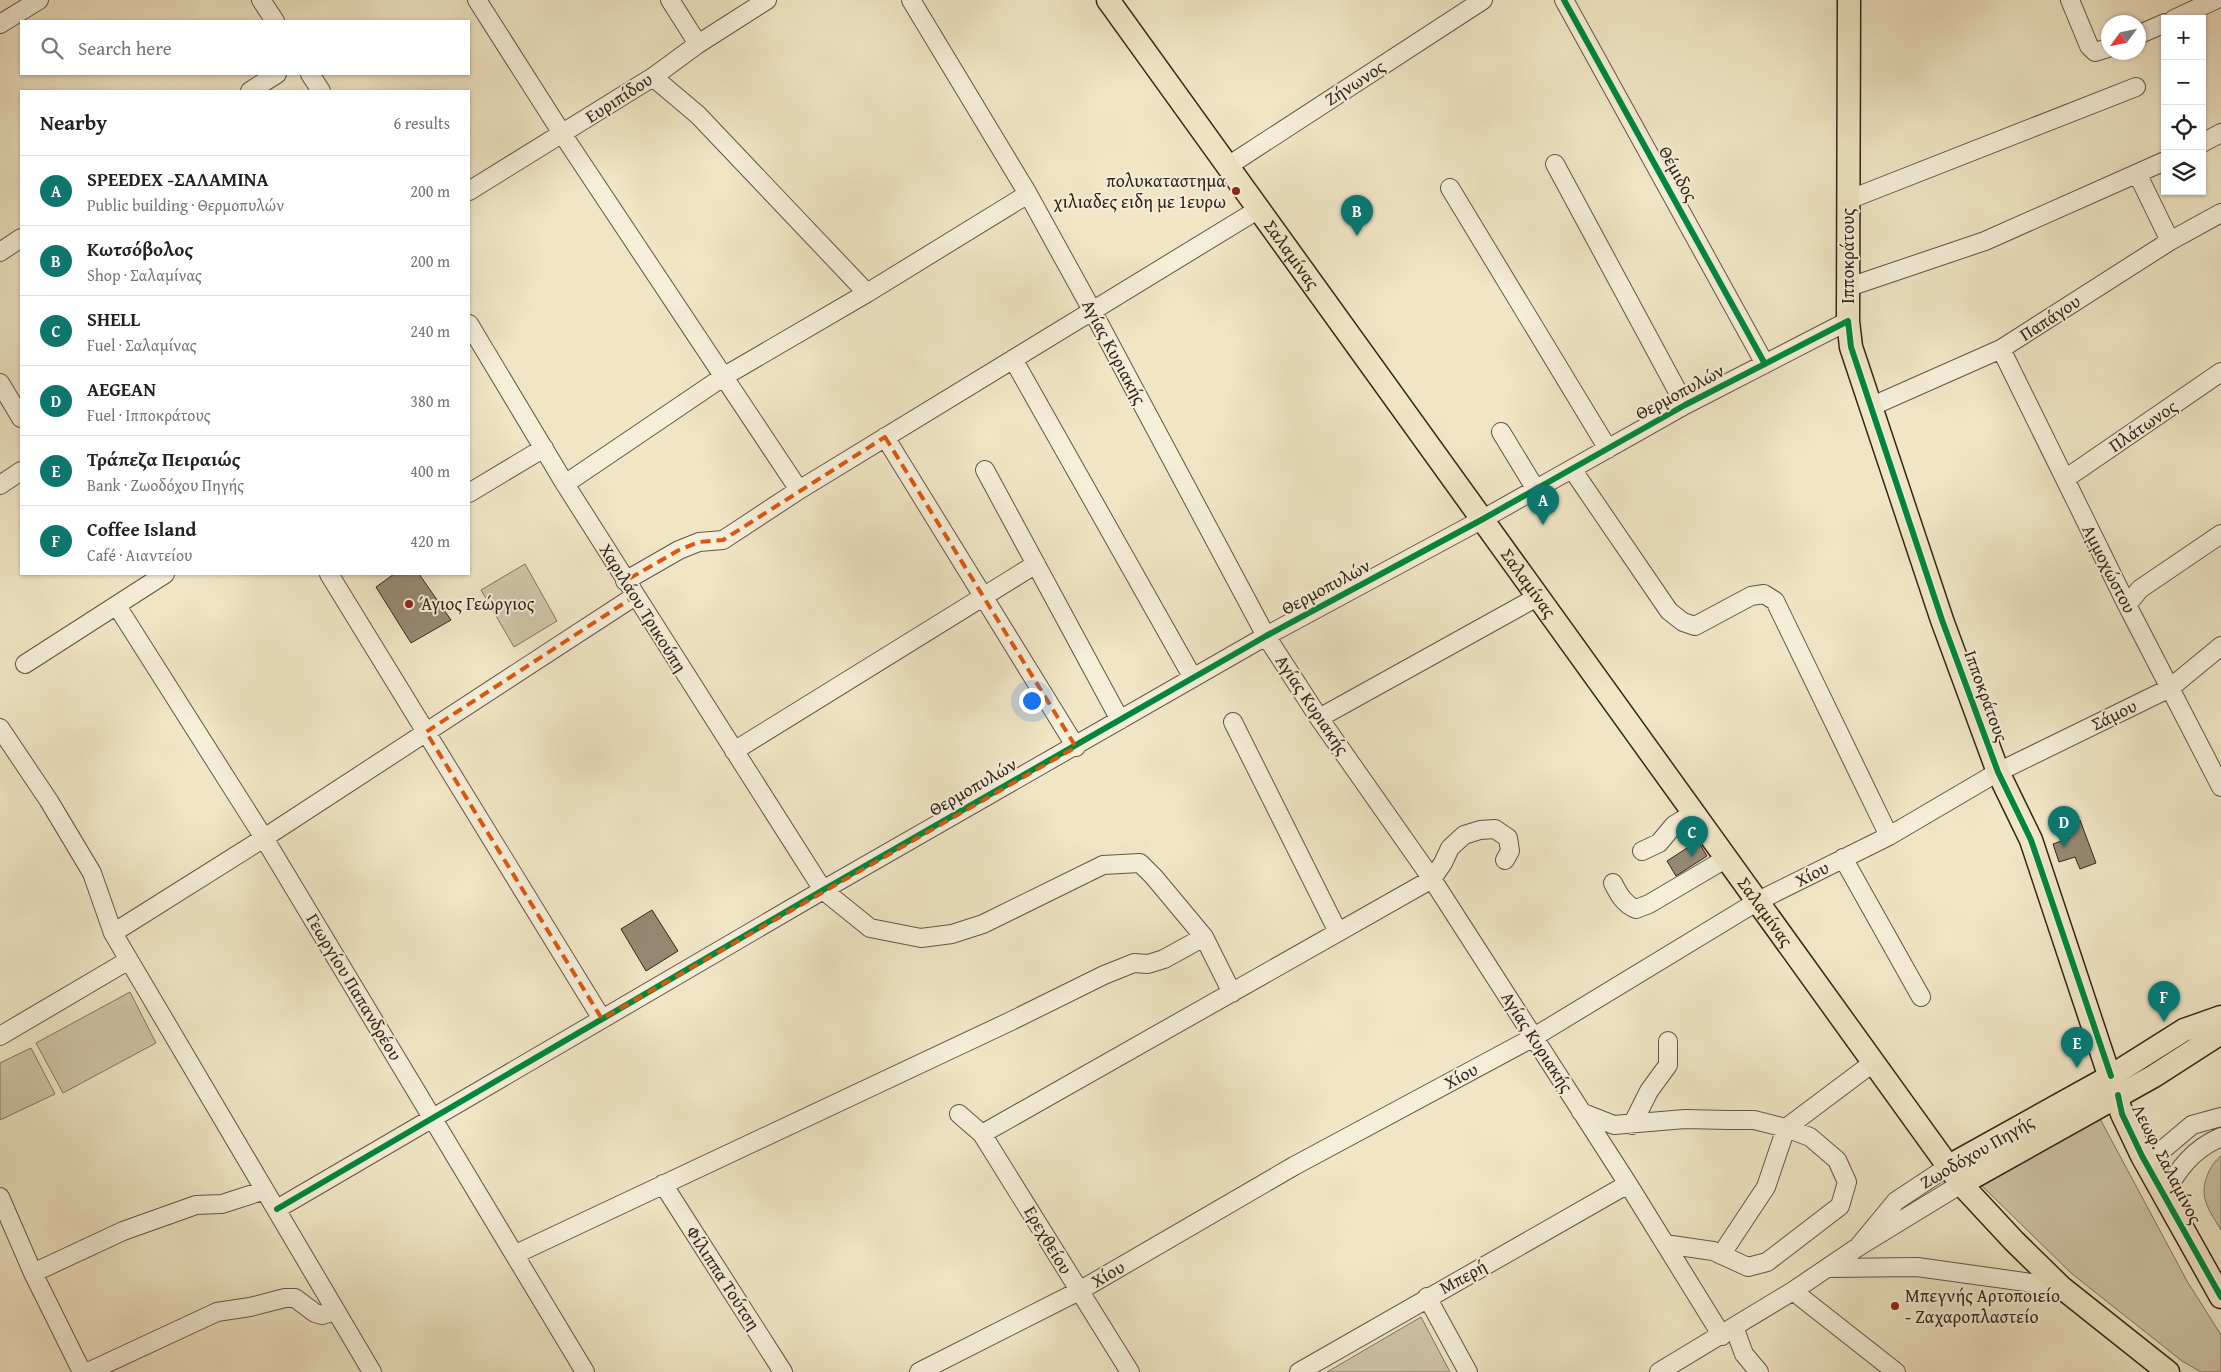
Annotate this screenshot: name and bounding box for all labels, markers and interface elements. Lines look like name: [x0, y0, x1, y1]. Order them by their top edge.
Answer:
north arrow: [2101, 15, 2146, 60]
map controls: [2161, 15, 2206, 195]
button: +: [2161, 15, 2206, 60]
search box: [20, 20, 470, 75]
icon: search: [38, 34, 66, 62]
text: Search here: [78, 34, 172, 62]
street label: Ζήνωνος: [1319, 53, 1391, 112]
button: −: [2161, 60, 2206, 105]
street label: Ευριπίδου: [580, 66, 658, 129]
button: locate: [2161, 105, 2206, 150]
text: Nearby: [40, 107, 107, 138]
text: 6 results: [393, 111, 450, 135]
street label: Θέμιδος: [1652, 141, 1705, 207]
button: layers: [2161, 150, 2206, 195]
text: SPEEDEX -ΣΑΛΑΜΙΝΑ: [87, 165, 269, 193]
place label: πολυκαταστημα χιλιαδες ειδη με 1ευρω: [1053, 167, 1226, 215]
text: A: [51, 179, 61, 203]
text: 200 m: [410, 179, 450, 203]
marker: πολυκαταστημα χιλιαδες ειδη με 1ευρω: [1230, 185, 1242, 197]
text: Public building · Θερμοπυλών: [87, 193, 284, 217]
pin: B: [1341, 195, 1373, 236]
street label: Ιπποκράτους: [1834, 208, 1861, 304]
street label: Σαλαμίνας: [1257, 214, 1327, 295]
text: Κωτσόβολος: [87, 235, 193, 263]
text: B: [51, 249, 61, 273]
text: 200 m: [410, 249, 450, 273]
text: Shop · Σαλαμίνας: [87, 263, 202, 287]
street label: Παπάγου: [2014, 288, 2086, 347]
street label: Αγίας Κυριακής: [1075, 294, 1154, 410]
text: SHELL: [87, 305, 140, 333]
text: C: [51, 319, 61, 343]
text: 240 m: [410, 319, 450, 343]
text: Fuel · Σαλαμίνας: [87, 333, 197, 357]
street label: Θερμοπυλών: [1630, 357, 1729, 426]
text: AEGEAN: [87, 375, 156, 403]
text: D: [51, 389, 61, 413]
text: 380 m: [410, 389, 450, 413]
street label: Πλάτωνος: [2103, 393, 2183, 458]
text: Fuel · Ιπποκράτους: [87, 403, 210, 427]
text: Τράπεζα Πειραιώς: [87, 445, 241, 473]
text: E: [52, 459, 60, 483]
text: 400 m: [410, 459, 450, 483]
text: Bank · Ζωοδόχου Πηγής: [87, 473, 244, 497]
pin: A: [1527, 484, 1559, 525]
text: Coffee Island: [87, 515, 196, 543]
street label: Αμμοχώστου: [2076, 520, 2143, 618]
text: F: [52, 529, 60, 553]
text: 420 m: [410, 529, 450, 553]
street label: Χαριλάου Τρικούπη: [593, 538, 694, 677]
text: Café · Αιαντείου: [87, 543, 192, 567]
street label: Σαλαμίνας: [1494, 543, 1563, 624]
street label: Θερμοπυλών: [1276, 552, 1375, 621]
place label: Άγιος Γεώργιος: [419, 590, 535, 617]
marker: Άγιος Γεώργιος: [403, 598, 415, 610]
street label: Ιπποκράτους: [1957, 646, 2016, 746]
street label: Αγίας Κυριακής: [1269, 649, 1356, 761]
your location: [1019, 688, 1045, 714]
street label: Σάμου: [2086, 692, 2141, 737]
street label: Θερμοπυλών: [924, 751, 1022, 823]
pin: D: [2048, 806, 2080, 847]
pin: C: [1676, 816, 1708, 857]
street label: Χίου: [1790, 854, 1833, 893]
street label: Σαλαμίνας: [1731, 871, 1800, 953]
street label: Γεωργίου Παπανδρέου: [300, 908, 409, 1066]
pin: F: [2148, 981, 2180, 1022]
street label: Αγίας Κυριακής: [1495, 986, 1580, 1098]
pin: E: [2061, 1027, 2093, 1068]
street label: Χίου: [1439, 1055, 1482, 1096]
street label: Λεωφ. Σαλαμίνος: [2126, 1099, 2209, 1229]
street label: Ζωοδόχου Πηγής: [1915, 1108, 2039, 1195]
street label: Ερεχθείου: [1017, 1200, 1079, 1279]
street label: Φίλιππα Τούτση: [680, 1220, 767, 1335]
street label: Μπερή: [1434, 1252, 1491, 1301]
street label: Χίου: [1086, 1253, 1130, 1294]
place label: Μπεγνής Αρτοποιείο - Ζαχαροπλαστείο: [1905, 1282, 2060, 1330]
marker: Μπεγνής Αρτοποιείο - Ζαχαροπλαστείο: [1889, 1300, 1901, 1312]

